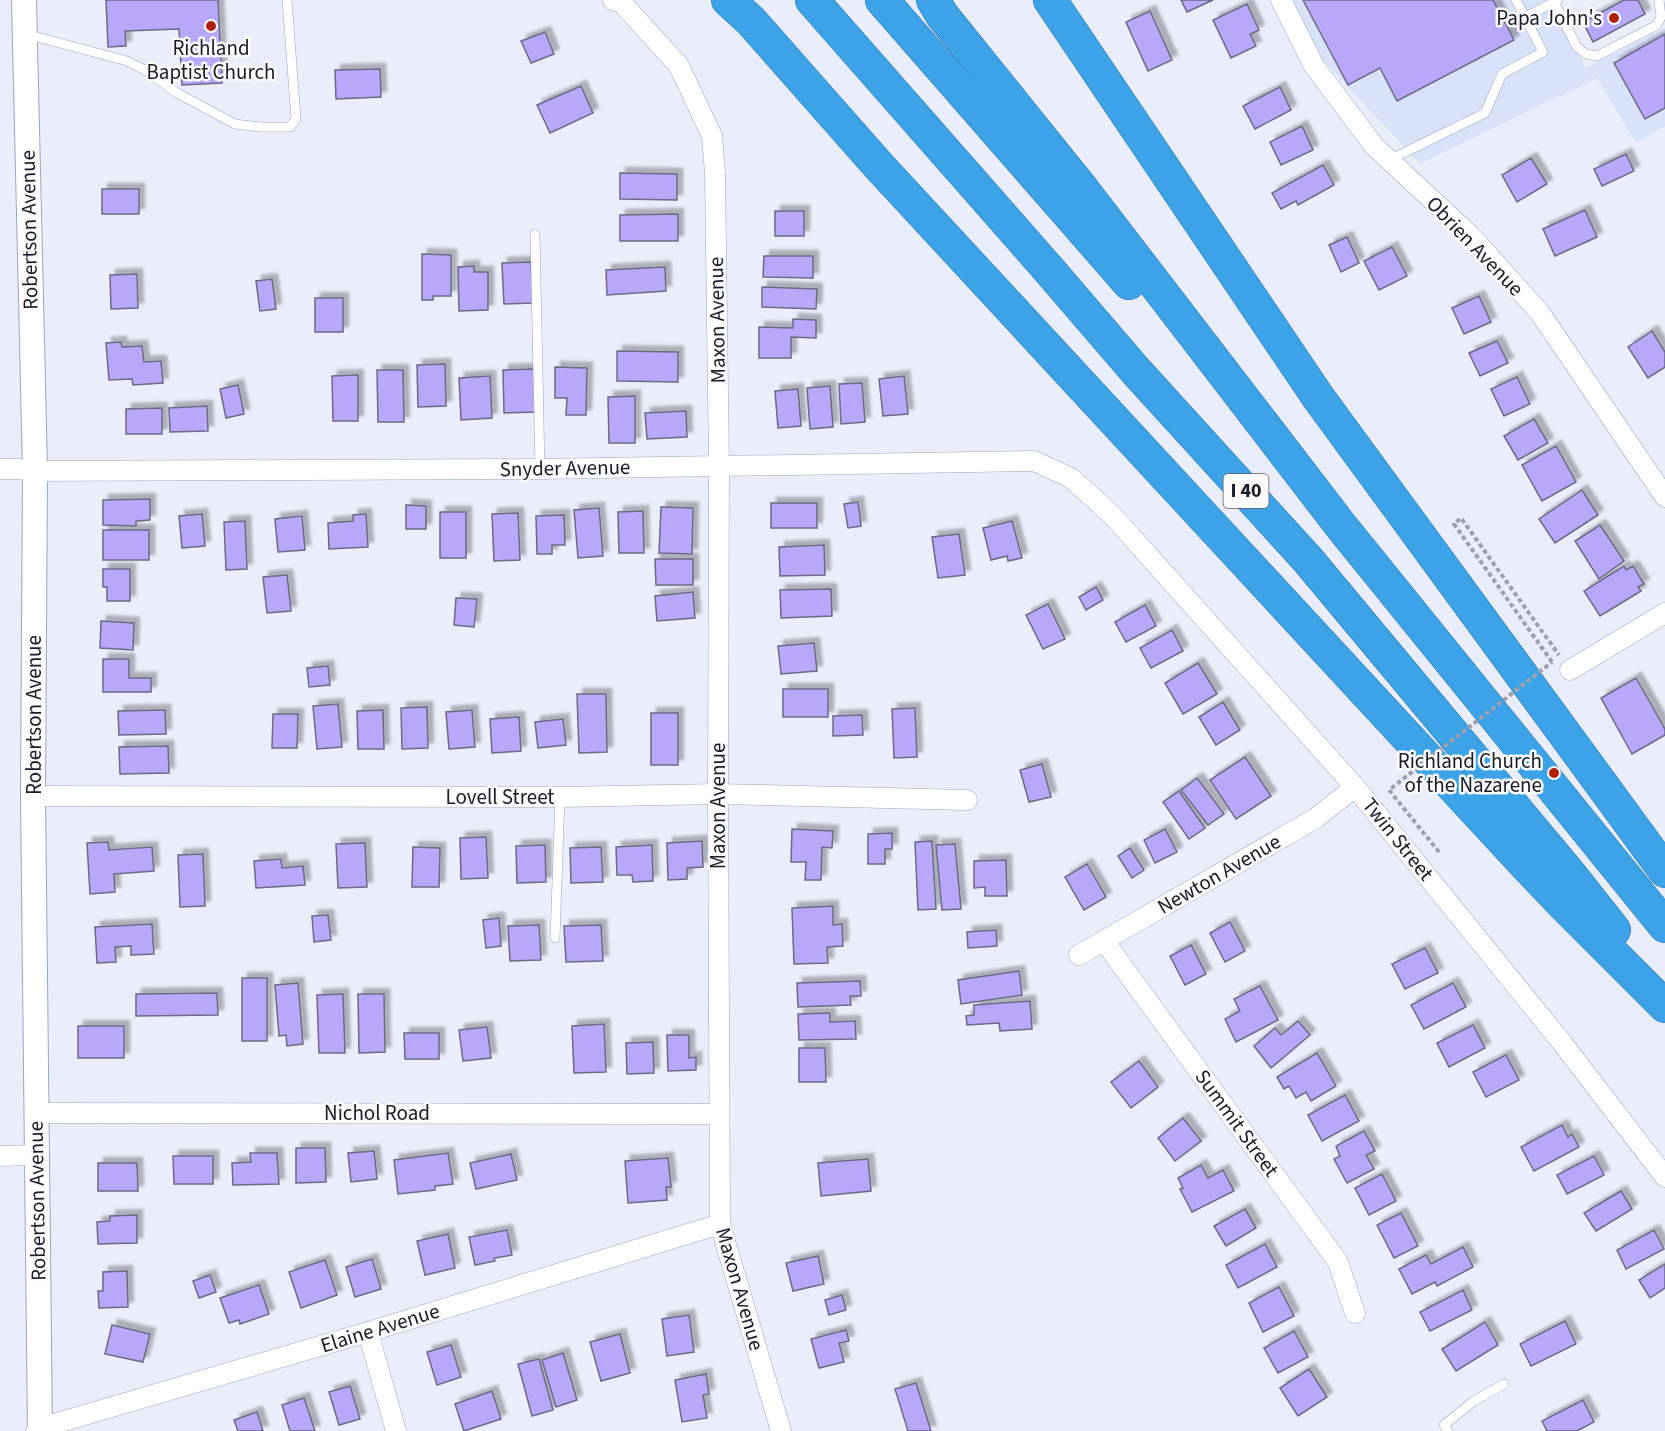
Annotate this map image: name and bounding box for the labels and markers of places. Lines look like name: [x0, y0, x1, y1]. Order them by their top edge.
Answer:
place label: Papa John's: [1496, 3, 1602, 33]
marker: Papa John's: [1607, 11, 1621, 25]
marker: Richland Baptist Church: [204, 19, 218, 33]
place label: Richland Baptist Church: [146, 33, 276, 87]
place label: Richland Church of the Nazarene: [1398, 746, 1542, 800]
marker: Richland Church of the Nazarene: [1547, 766, 1561, 780]

